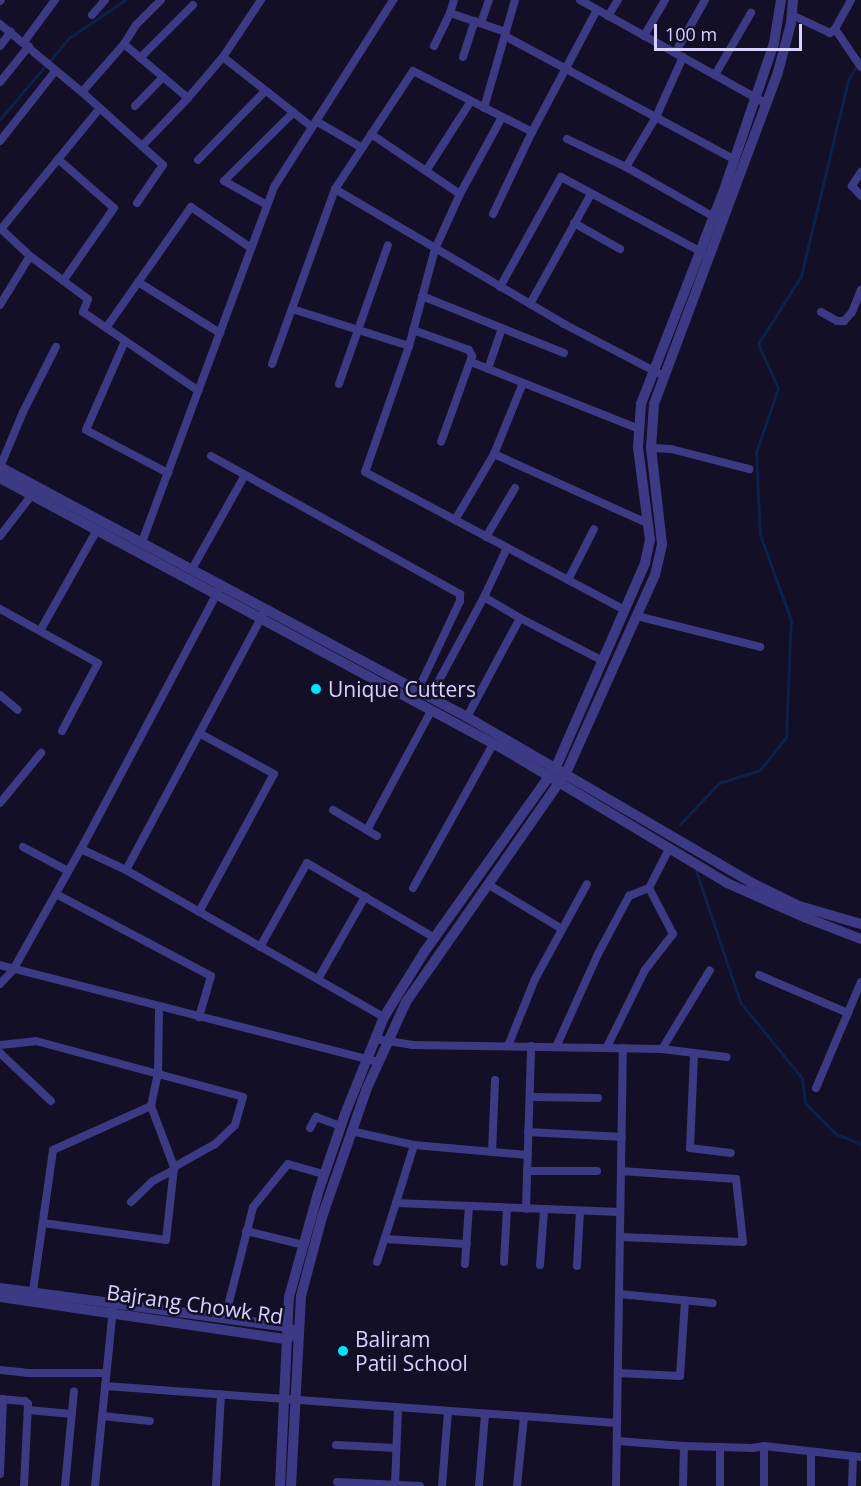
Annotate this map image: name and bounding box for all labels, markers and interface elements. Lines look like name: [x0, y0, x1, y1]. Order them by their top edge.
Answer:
scale bar: [657, 12, 806, 50]
text: 100 m: [665, 22, 717, 46]
place label: Unique Cutters: [328, 676, 476, 702]
marker: Unique Cutters: [309, 682, 323, 696]
street label: Bajrang Chowk Rd: [105, 1279, 285, 1329]
place label: Baliram Patil School: [355, 1326, 468, 1376]
marker: Baliram Patil School: [336, 1344, 350, 1358]

